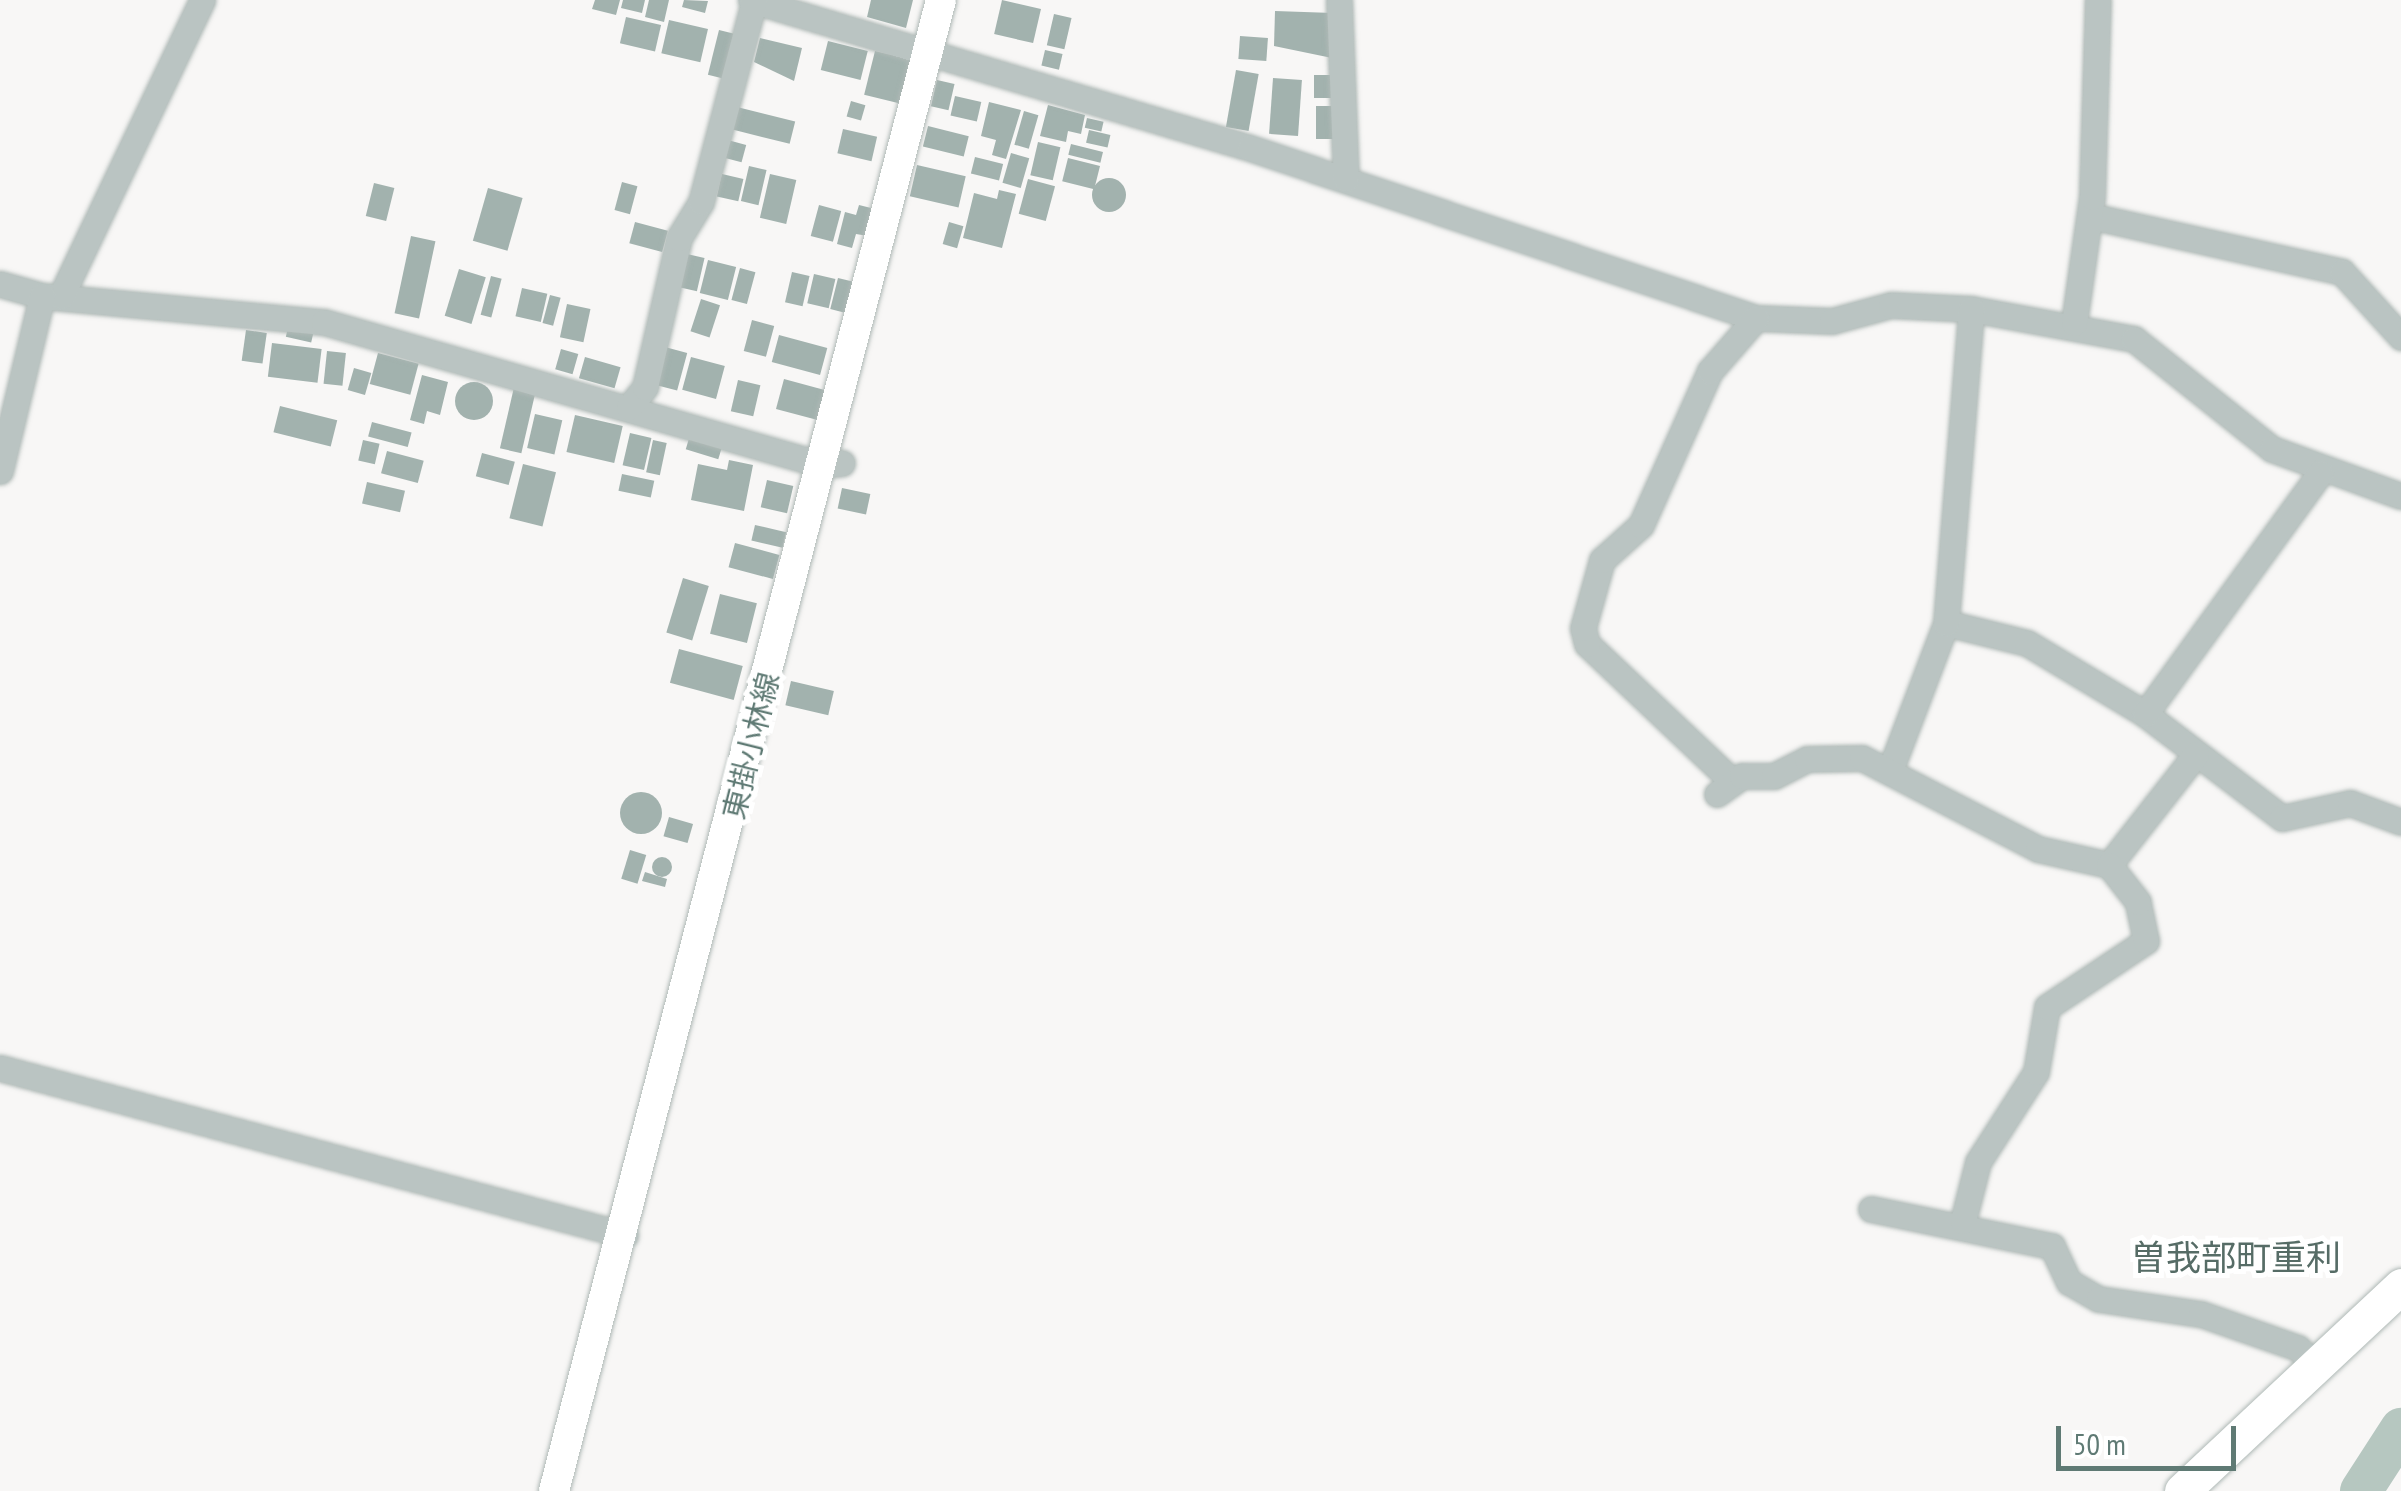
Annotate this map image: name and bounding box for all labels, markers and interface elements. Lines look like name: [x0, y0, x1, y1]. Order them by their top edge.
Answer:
street label: 東掛小林線: [715, 669, 787, 823]
district label: 曽我部町重利: [2131, 1236, 2341, 1278]
scale bar: [2061, 1406, 2241, 1468]
text: 50 m: [2073, 1424, 2126, 1463]

